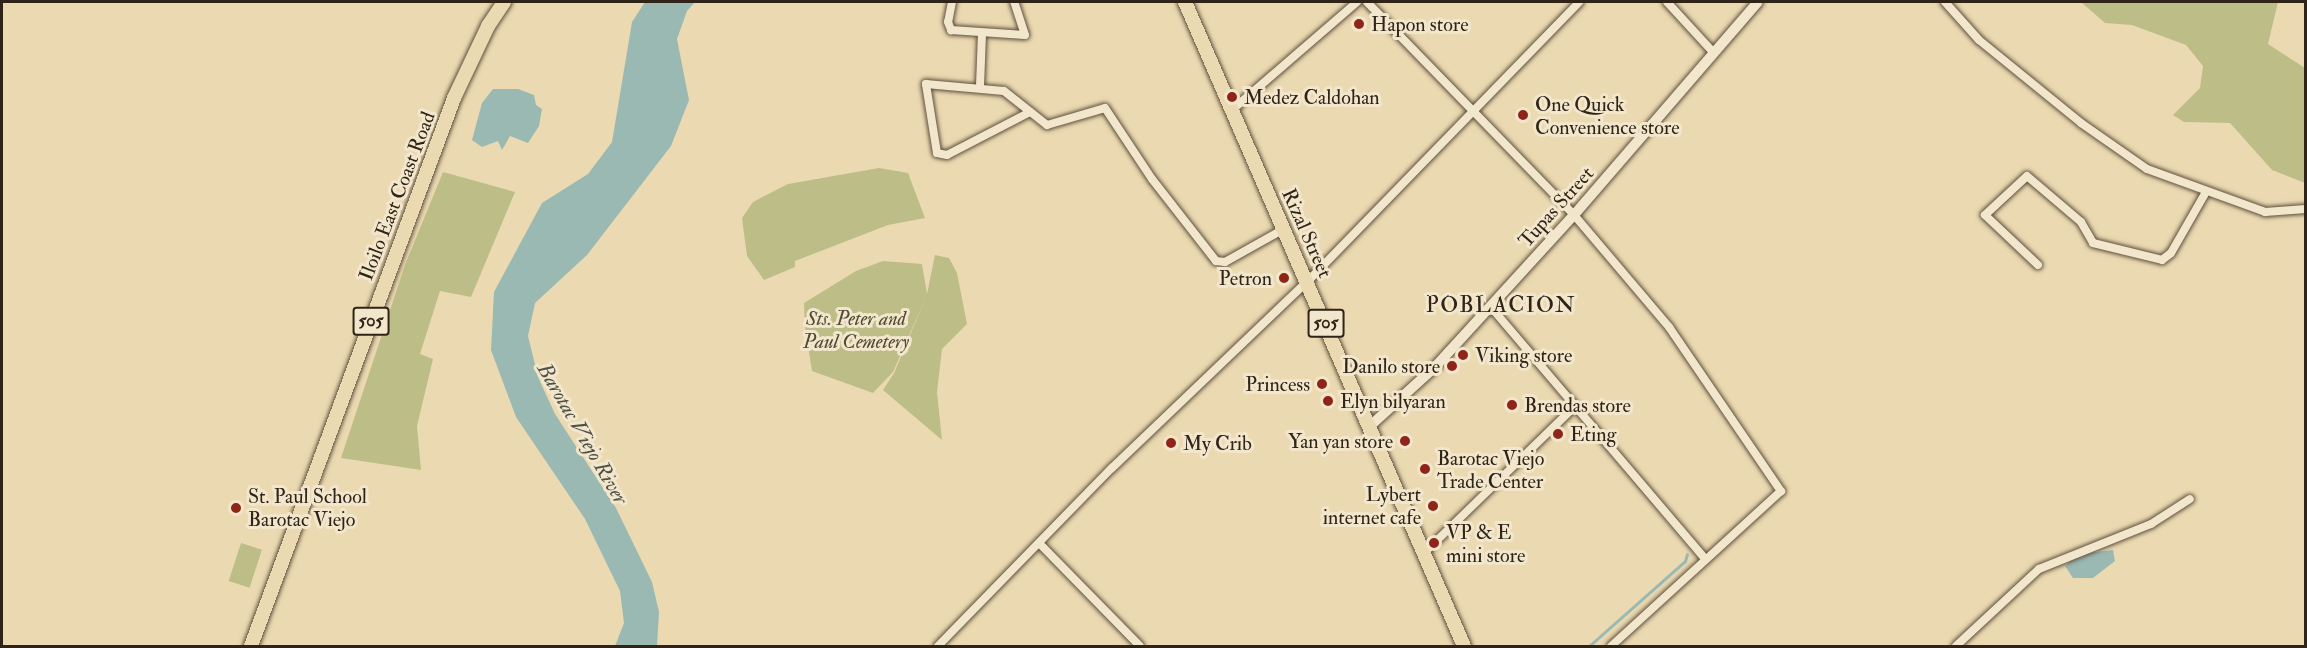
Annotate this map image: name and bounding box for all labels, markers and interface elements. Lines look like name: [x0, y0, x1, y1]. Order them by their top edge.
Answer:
place label: Hapon store: [1371, 12, 1469, 36]
marker: Hapon store: [1352, 17, 1366, 31]
place label: Medez Caldohan: [1244, 85, 1380, 109]
marker: Medez Caldohan: [1225, 90, 1239, 104]
place label: One Quick Convenience store: [1535, 92, 1680, 139]
street label: Iloilo East Coast Road: [354, 108, 440, 284]
marker: One Quick Convenience store: [1516, 108, 1530, 122]
street label: Tupas Street: [1513, 162, 1599, 252]
street label: Rizal Street: [1277, 185, 1337, 281]
place label: Petron: [1219, 266, 1272, 290]
marker: Petron: [1277, 271, 1291, 285]
district label: POBLACION: [1426, 293, 1576, 319]
road number: 505: [352, 306, 391, 336]
park label: Sts. Peter and Paul Cemetery: [803, 306, 909, 353]
road number: 505: [1306, 308, 1346, 338]
place label: Viking store: [1475, 343, 1572, 367]
marker: Viking store: [1456, 348, 1470, 362]
place label: Danilo store: [1342, 354, 1440, 378]
water label: Barotac Viejo River: [531, 359, 633, 509]
marker: Danilo store: [1445, 359, 1459, 373]
place label: Princess: [1245, 372, 1310, 396]
marker: Princess: [1315, 377, 1329, 391]
place label: Elyn bilyaran: [1340, 389, 1446, 413]
place label: Brendas store: [1524, 393, 1631, 417]
marker: Elyn bilyaran: [1321, 394, 1335, 408]
marker: Brendas store: [1505, 398, 1519, 412]
place label: Eting: [1570, 422, 1616, 446]
marker: Eting: [1551, 427, 1565, 441]
place label: Yan yan store: [1288, 429, 1393, 453]
place label: My Crib: [1183, 431, 1252, 455]
marker: Yan yan store: [1398, 434, 1412, 448]
marker: My Crib: [1164, 436, 1178, 450]
place label: Barotac Viejo Trade Center: [1437, 446, 1544, 493]
marker: Barotac Viejo Trade Center: [1418, 462, 1432, 476]
place label: Lybert internet cafe: [1323, 482, 1421, 529]
place label: St. Paul School Barotac Viejo: [248, 484, 367, 531]
marker: Lybert internet cafe: [1426, 499, 1440, 513]
marker: St. Paul School Barotac Viejo: [229, 501, 243, 515]
place label: VP & E mini store: [1446, 520, 1525, 567]
marker: VP & E mini store: [1427, 536, 1441, 550]

